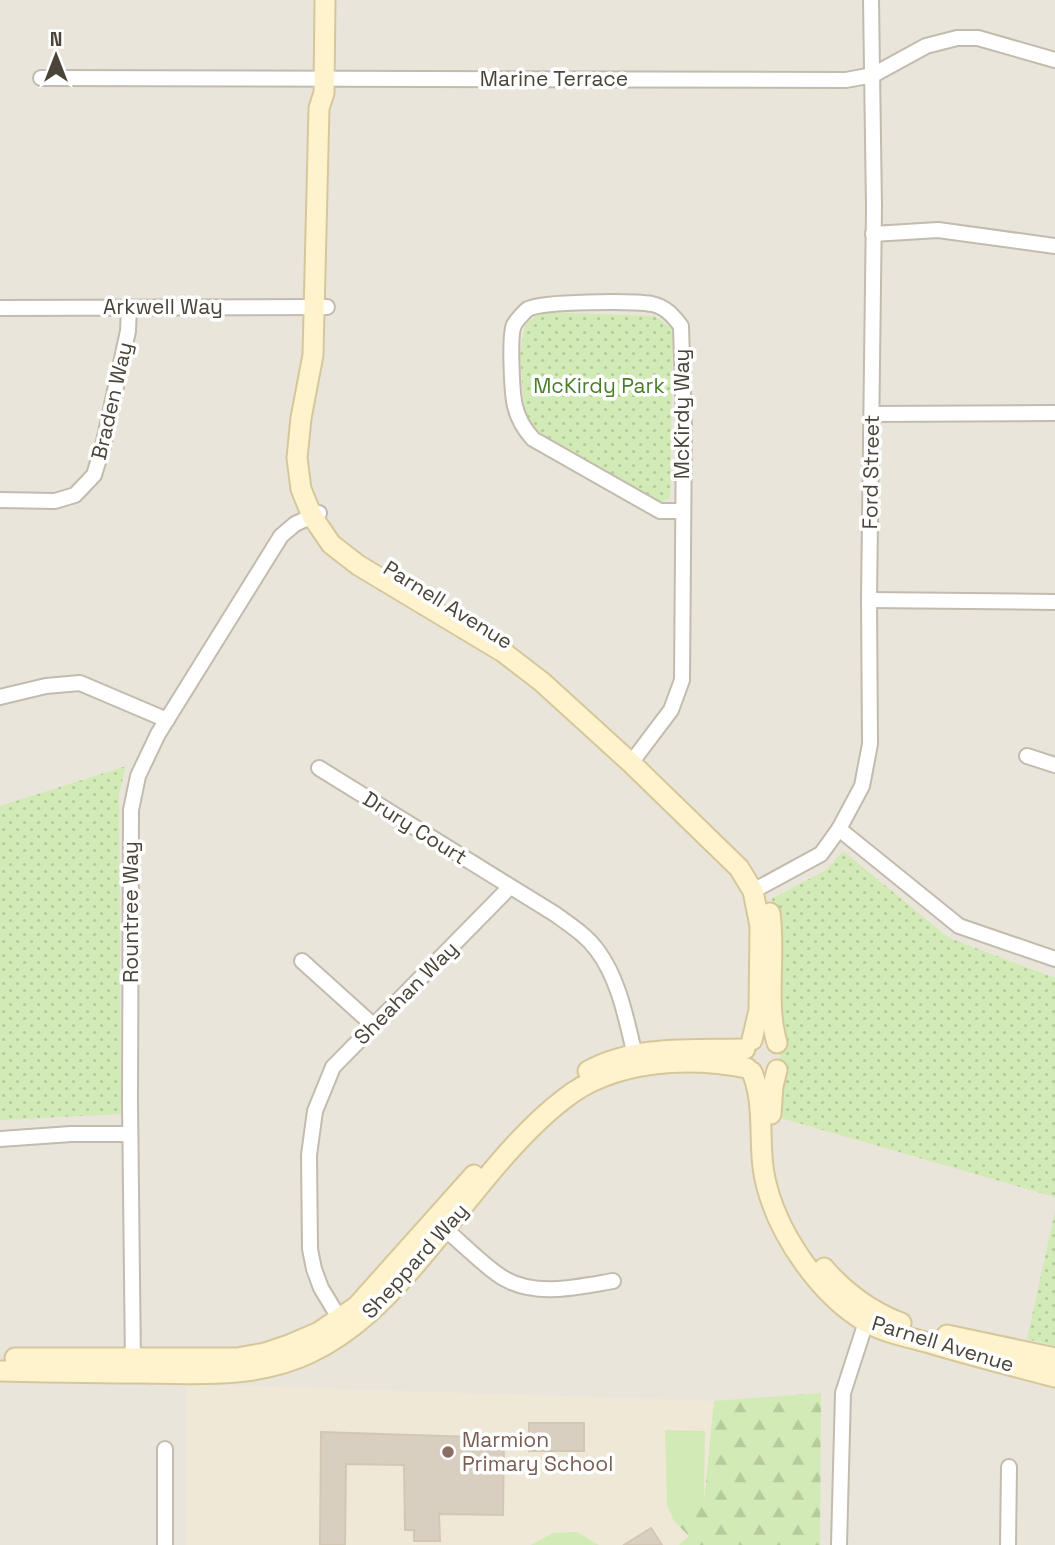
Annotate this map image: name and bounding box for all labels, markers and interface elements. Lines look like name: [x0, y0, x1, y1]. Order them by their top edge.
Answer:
north arrow: [21, 21, 91, 91]
text: N: [50, 27, 62, 52]
street label: Marine Terrace: [480, 65, 628, 92]
street label: Arkwell Way: [103, 293, 223, 320]
street label: Braden Way: [85, 339, 138, 462]
street label: McKirdy Way: [668, 349, 695, 479]
park label: McKirdy Park: [533, 372, 665, 399]
street label: Ford Street: [856, 414, 885, 530]
street label: Parnell Avenue: [379, 554, 518, 655]
street label: Drury Court: [358, 785, 472, 870]
street label: Rountree Way: [117, 841, 144, 983]
street label: Sheahan Way: [348, 935, 463, 1050]
street label: Sheppard Way: [356, 1197, 474, 1324]
street label: Parnell Avenue: [869, 1309, 1018, 1378]
place label: Marmion Primary School: [462, 1426, 613, 1477]
marker: Marmion Primary School: [440, 1444, 456, 1460]

